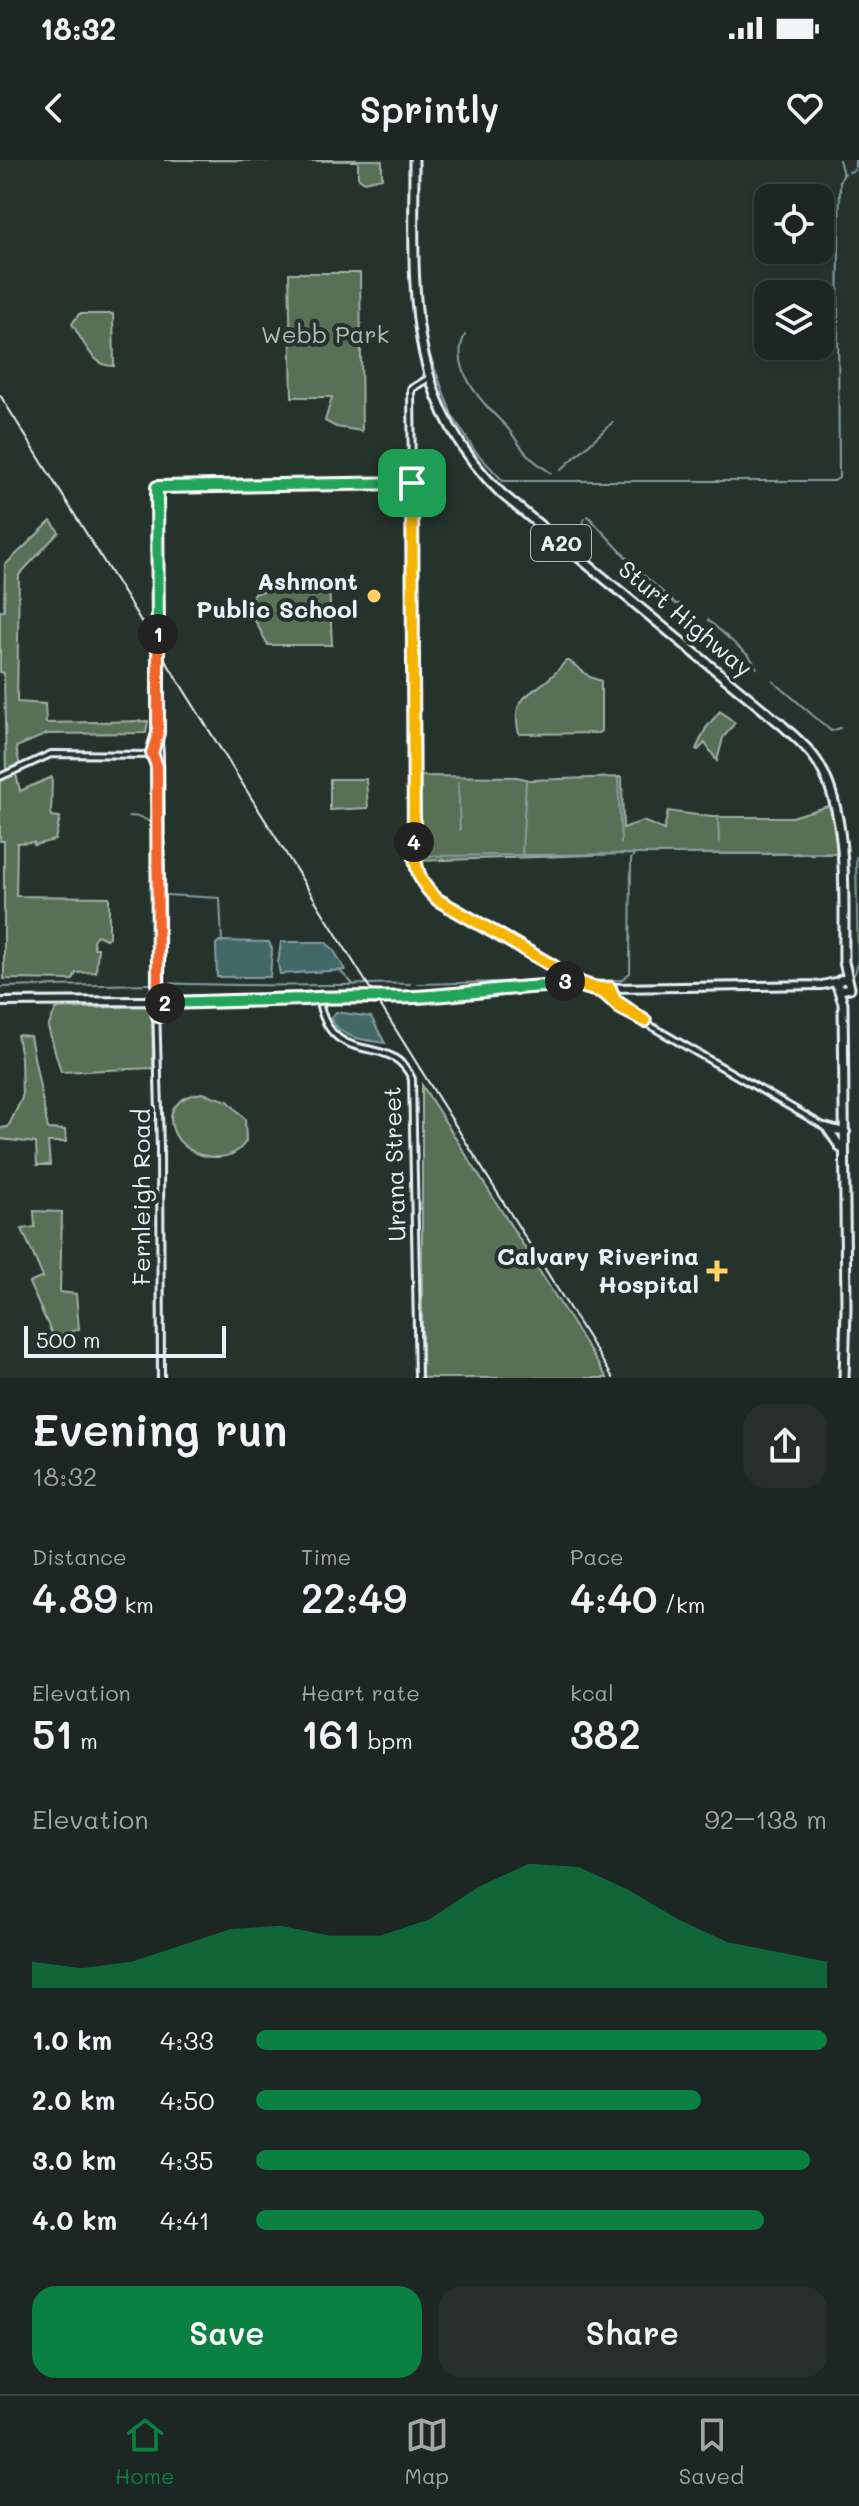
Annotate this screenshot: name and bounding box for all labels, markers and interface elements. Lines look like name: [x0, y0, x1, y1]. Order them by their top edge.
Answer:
text: 18:32: [40, 8, 116, 48]
text: Sprintly: [360, 85, 499, 132]
icon: back: [32, 86, 76, 130]
icon: heart: [783, 86, 827, 130]
map controls: [754, 184, 834, 360]
button: locate: [754, 184, 834, 264]
button: layers: [754, 280, 834, 360]
park label: Webb Park: [261, 318, 389, 349]
pin: [378, 449, 446, 517]
icon: arrive: [390, 461, 434, 505]
road number: A20: [531, 525, 591, 561]
street label: Sturt Highway: [613, 553, 759, 683]
place label: Ashmont Public School: [196, 565, 358, 624]
marker: Ashmont Public School: [365, 587, 383, 605]
pin: 1: [138, 614, 178, 654]
text: 1: [153, 619, 163, 648]
pin: 4: [394, 822, 434, 862]
text: 4: [407, 827, 421, 856]
pin: 3: [545, 961, 585, 1001]
text: 3: [558, 966, 572, 995]
pin: 2: [145, 983, 185, 1023]
text: 2: [159, 988, 171, 1017]
street label: Urana Street: [375, 1086, 412, 1242]
street label: Fernleigh Road: [125, 1109, 156, 1285]
place label: Calvary Riverina Hospital: [497, 1240, 699, 1299]
marker: Calvary Riverina Hospital: [706, 1260, 728, 1282]
scale bar: [24, 1322, 226, 1358]
text: 500 m: [36, 1325, 101, 1354]
text: Evening run: [32, 1400, 287, 1457]
button: share: [743, 1404, 827, 1488]
text: 18:32: [32, 1459, 97, 1493]
text: Distance: [32, 1542, 127, 1571]
text: Time: [301, 1542, 351, 1571]
text: Pace: [570, 1542, 624, 1571]
text: 4.89: [32, 1571, 117, 1623]
text: 22:49: [301, 1571, 407, 1623]
text: 4:40: [570, 1571, 657, 1623]
text: km: [117, 1590, 154, 1619]
text: /km: [657, 1590, 705, 1619]
text: Elevation: [32, 1678, 131, 1707]
text: Heart rate: [301, 1678, 420, 1707]
text: kcal: [570, 1678, 614, 1707]
text: 51: [32, 1707, 73, 1759]
text: 161: [301, 1707, 361, 1759]
text: 382: [570, 1707, 641, 1759]
text: m: [73, 1726, 98, 1755]
text: bpm: [361, 1726, 413, 1755]
text: Elevation: [32, 1802, 149, 1836]
text: 92–138 m: [704, 1802, 827, 1836]
text: 1.0 km: [32, 2023, 112, 2057]
text: 4:33: [160, 2023, 214, 2057]
text: 2.0 km: [32, 2083, 115, 2117]
text: 4:50: [160, 2083, 215, 2117]
text: 3.0 km: [32, 2143, 116, 2177]
text: 4:35: [160, 2143, 214, 2177]
text: 4.0 km: [32, 2203, 117, 2237]
text: 4:41: [160, 2203, 210, 2237]
button: Save: [32, 2286, 422, 2378]
button: Share: [438, 2286, 827, 2378]
tab: Home: [115, 2413, 175, 2490]
tab: Map: [404, 2413, 449, 2490]
tab: Saved: [679, 2413, 744, 2490]

